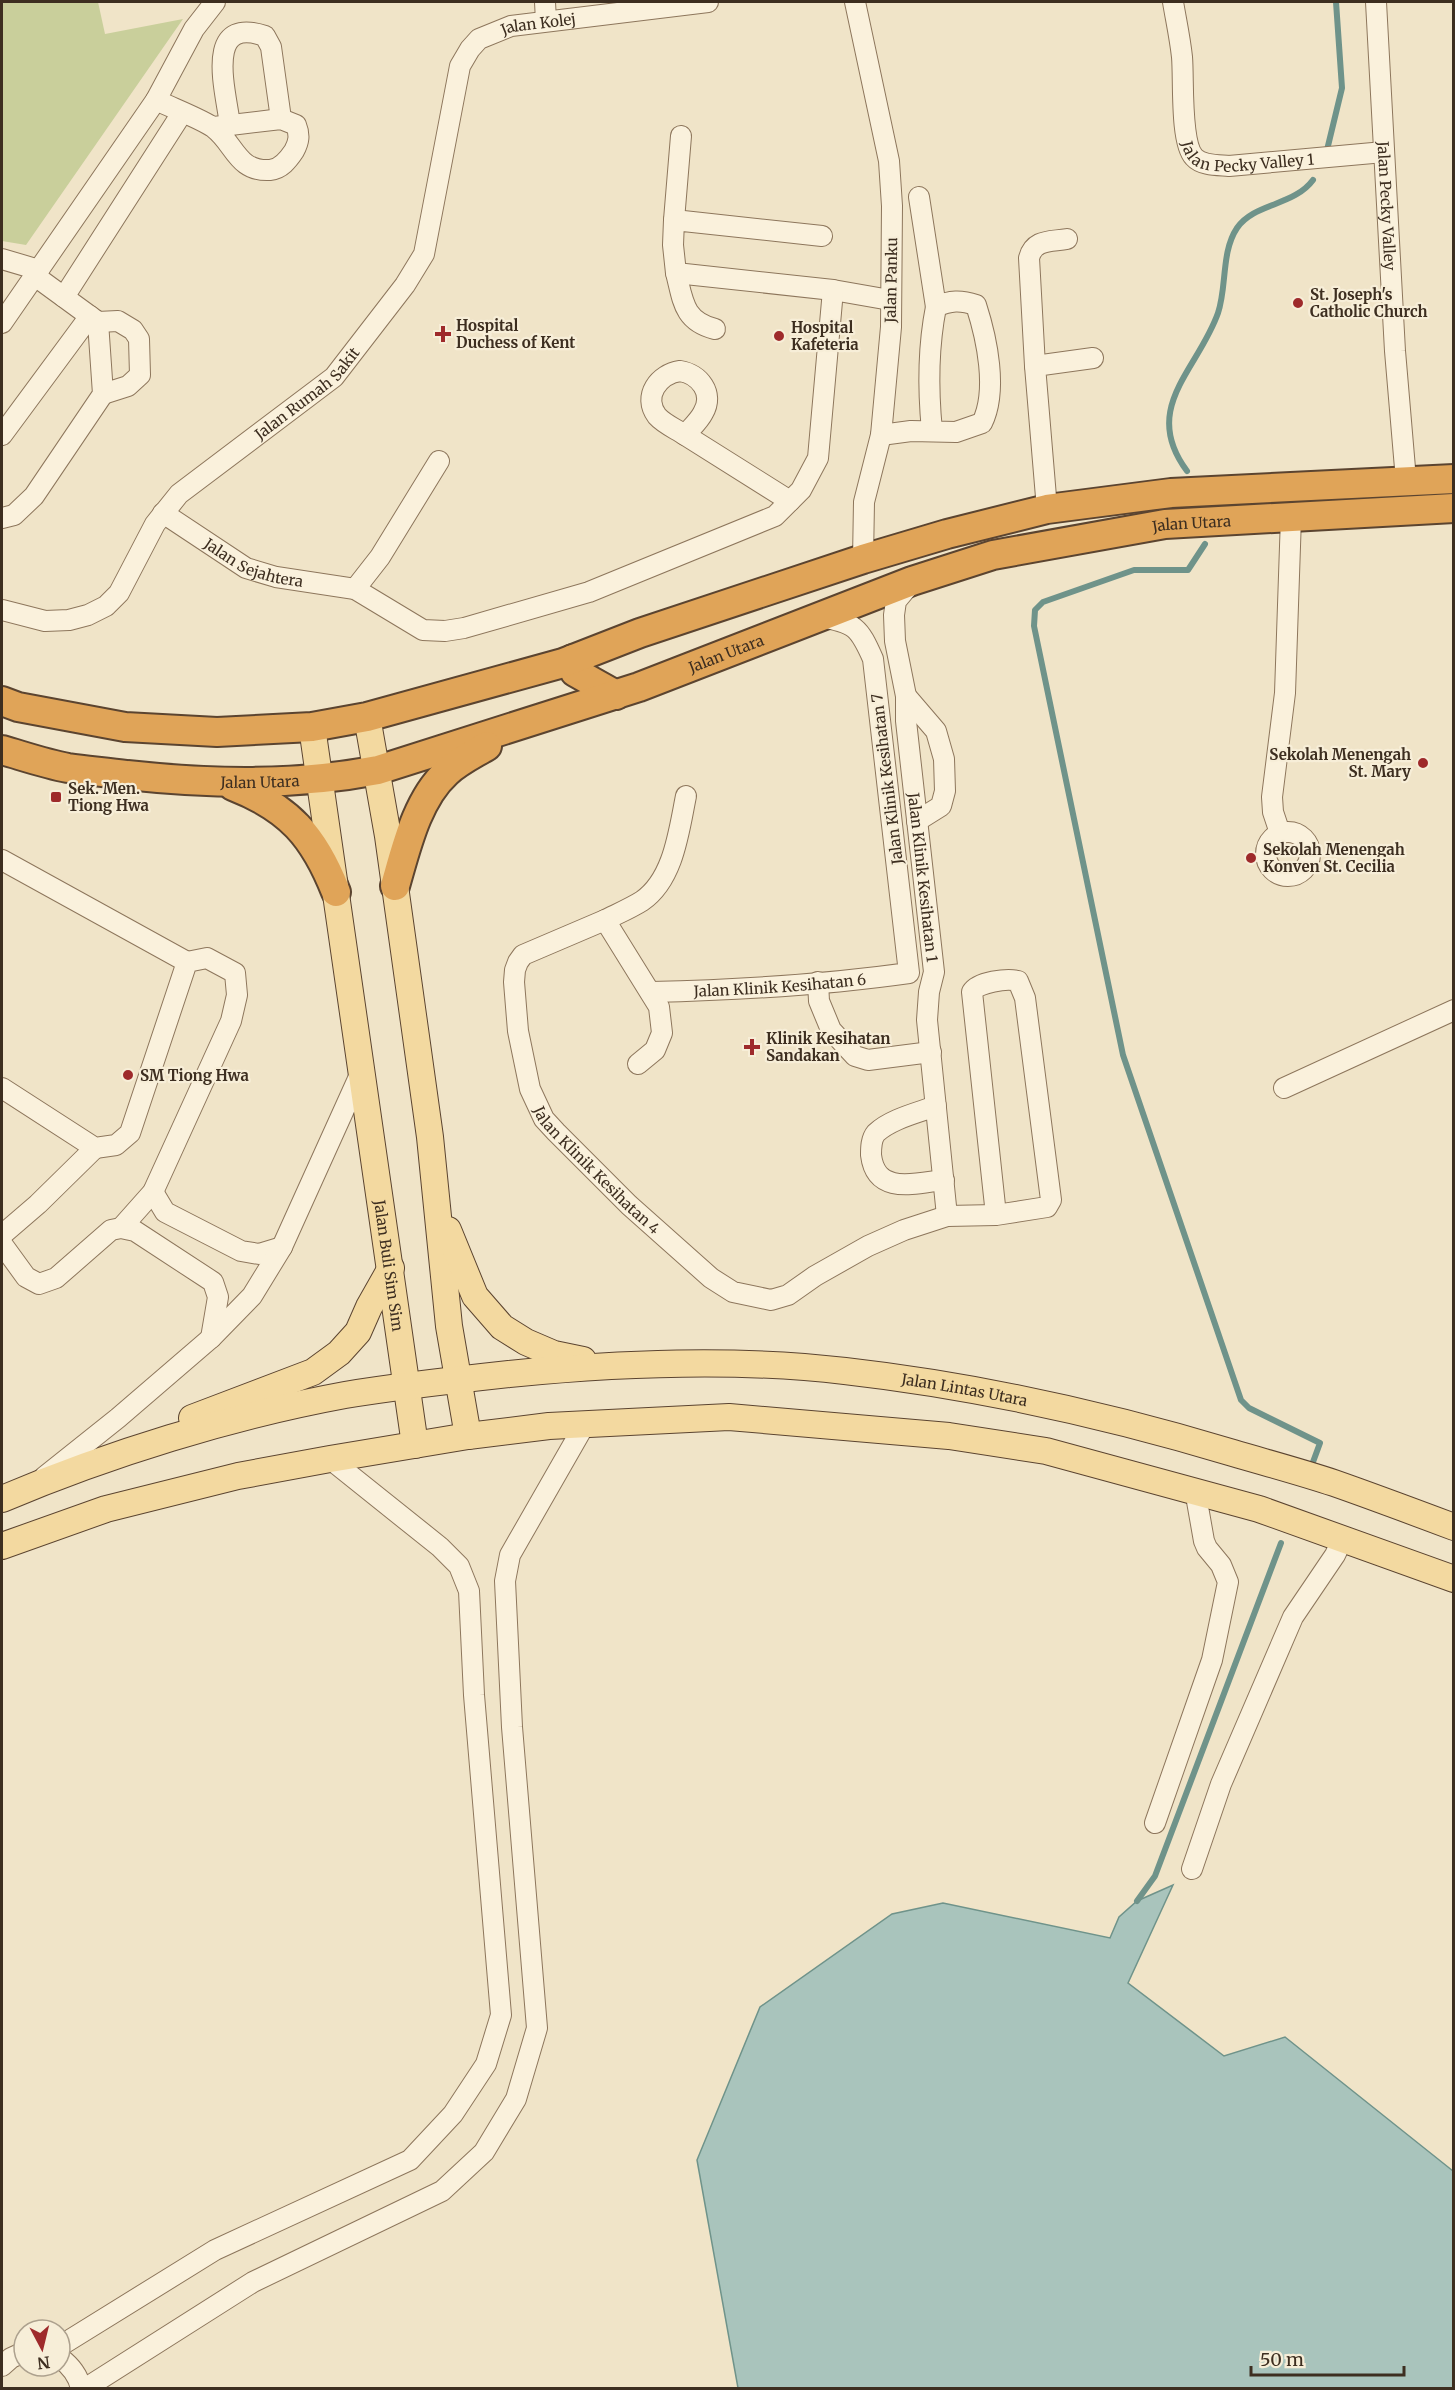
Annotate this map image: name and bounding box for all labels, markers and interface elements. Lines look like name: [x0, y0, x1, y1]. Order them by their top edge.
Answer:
street label: Jalan Kolej: [497, 9, 577, 39]
street label: Jalan Pecky Valley 1: [1178, 138, 1315, 176]
street label: Jalan Pecky Valley: [1374, 140, 1400, 271]
street label: Jalan Panku: [881, 237, 901, 324]
place label: St. Joseph's Catholic Church: [1310, 285, 1427, 321]
marker: St. Joseph's Catholic Church: [1291, 296, 1305, 310]
place label: Hospital Duchess of Kent: [456, 316, 575, 352]
place label: Hospital Kafeteria: [791, 318, 859, 354]
marker: Hospital Duchess of Kent: [434, 325, 452, 343]
marker: Hospital Kafeteria: [772, 329, 786, 343]
street label: Jalan Rumah Sakit: [250, 343, 363, 444]
street label: Jalan Utara: [1150, 511, 1232, 536]
street label: Jalan Sejahtera: [200, 533, 305, 591]
street label: Jalan Utara: [685, 630, 766, 677]
street label: Jalan Klinik Kesihatan 7: [867, 692, 907, 867]
place label: Sekolah Menengah St. Mary: [1269, 745, 1411, 781]
marker: Sekolah Menengah St. Mary: [1416, 756, 1430, 770]
street label: Jalan Utara: [219, 771, 300, 791]
place label: Sek. Men. Tiong Hwa: [68, 779, 150, 815]
marker: Sek. Men. Tiong Hwa: [49, 790, 63, 804]
street label: Jalan Klinik Kesihatan 1: [904, 791, 942, 963]
place label: Sekolah Menengah Konven St. Cecilia: [1263, 840, 1405, 876]
marker: Sekolah Menengah Konven St. Cecilia: [1244, 851, 1258, 865]
street label: Jalan Klinik Kesihatan 6: [692, 969, 867, 1000]
place label: Klinik Kesihatan Sandakan: [766, 1029, 890, 1065]
marker: Klinik Kesihatan Sandakan: [743, 1038, 761, 1056]
place label: SM Tiong Hwa: [140, 1066, 249, 1085]
marker: SM Tiong Hwa: [121, 1068, 135, 1082]
street label: Jalan Klinik Kesihatan 4: [529, 1102, 664, 1238]
street label: Jalan Buli Sim Sim: [370, 1198, 408, 1333]
street label: Jalan Lintas Utara: [899, 1369, 1029, 1410]
north arrow: [12, 2318, 72, 2378]
scale bar: [1251, 2339, 1404, 2377]
text: 50 m: [1260, 2348, 1304, 2371]
text: N: [36, 2352, 51, 2374]

